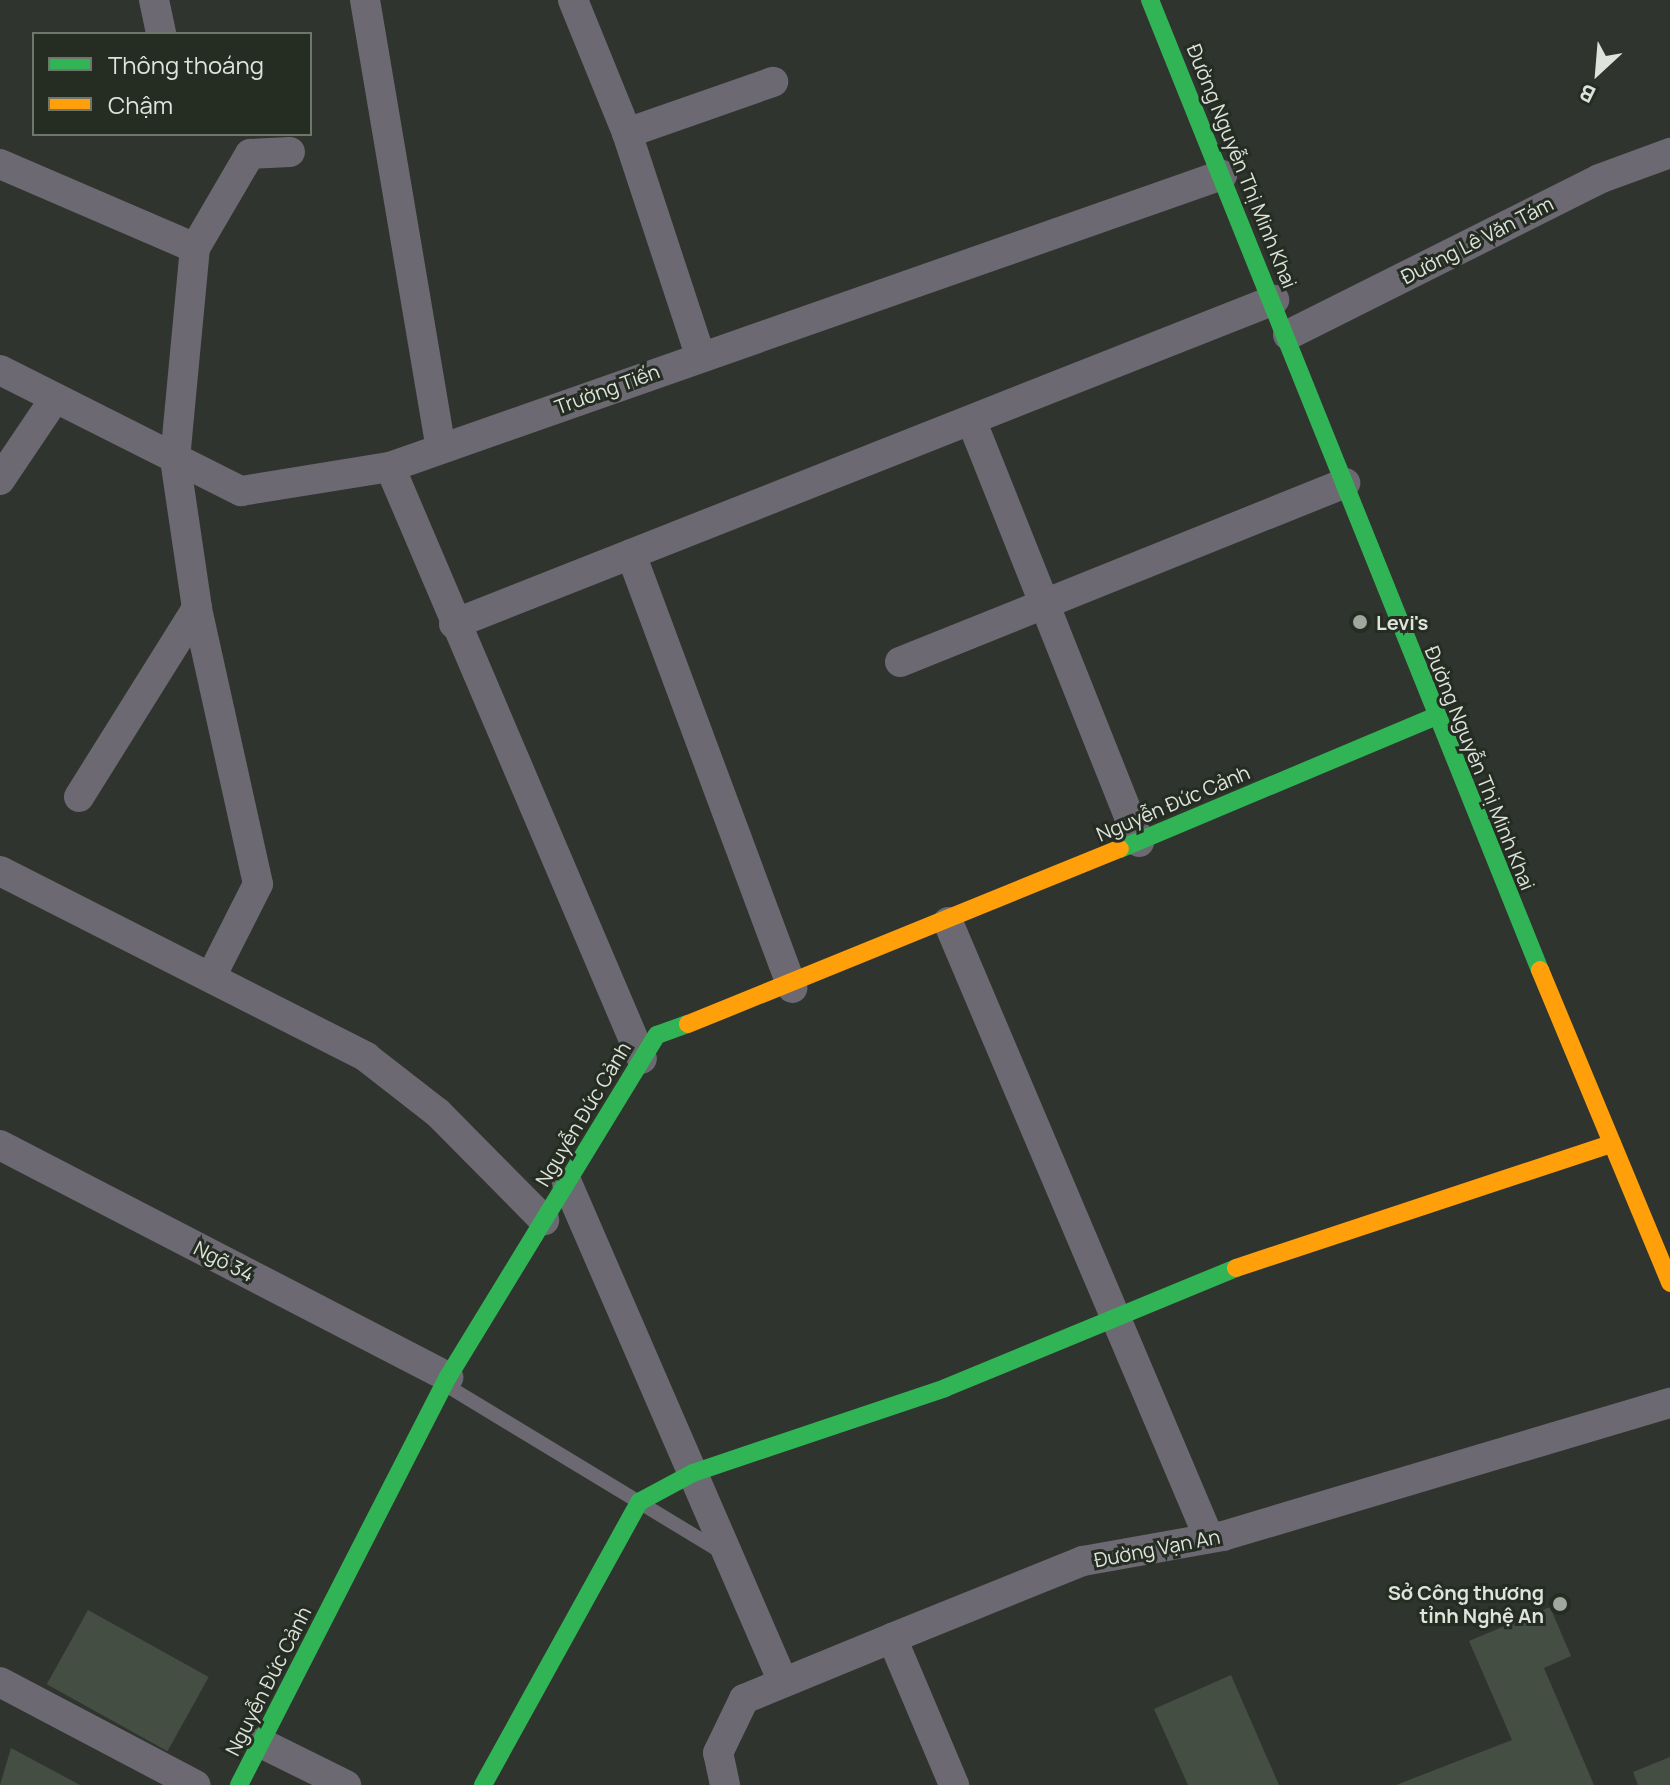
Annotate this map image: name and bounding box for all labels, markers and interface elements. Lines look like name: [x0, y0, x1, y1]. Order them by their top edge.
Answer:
legend: [32, 32, 312, 136]
north arrow: [1558, 32, 1638, 112]
street label: Đường Nguyễn Thị Minh Khai: [1182, 40, 1302, 292]
text: Thông thoáng: [108, 48, 264, 81]
text: B: [1575, 77, 1600, 110]
text: Chậm: [108, 88, 173, 121]
street label: Đường Lê Văn Tám: [1397, 191, 1557, 289]
street label: Trường Tiến: [551, 359, 663, 419]
place label: Levi's: [1376, 610, 1428, 634]
marker: Levi's: [1351, 613, 1369, 631]
street label: Đường Nguyễn Thị Minh Khai: [1420, 642, 1540, 894]
street label: Nguyễn Đức Cảnh: [1093, 760, 1253, 846]
street label: Nguyễn Đức Cảnh: [530, 1037, 636, 1191]
street label: Ngõ 34: [190, 1236, 258, 1286]
street label: Đường Vạn An: [1092, 1524, 1222, 1572]
place label: Sở Công thương tỉnh Nghệ An: [1388, 1580, 1544, 1627]
marker: Sở Công thương tỉnh Nghệ An: [1551, 1595, 1569, 1613]
street label: Nguyễn Đức Cảnh: [220, 1602, 316, 1760]

